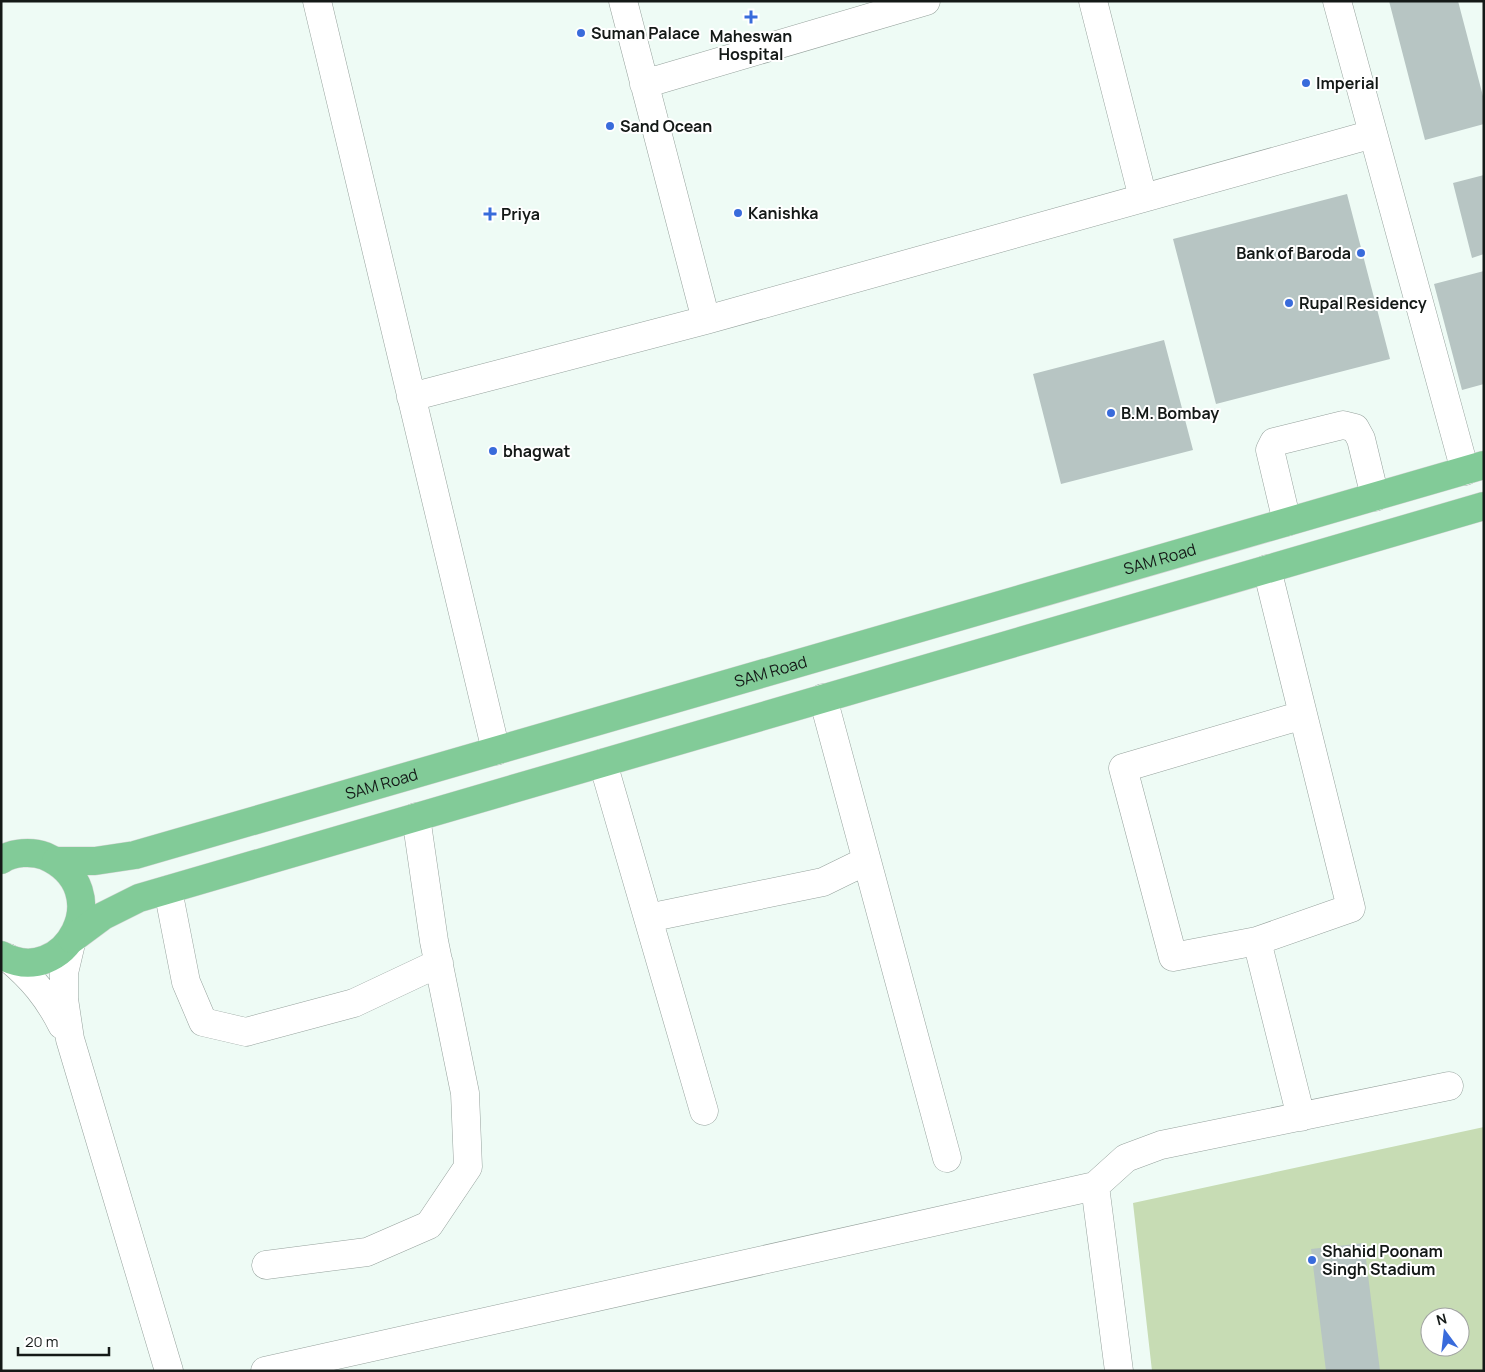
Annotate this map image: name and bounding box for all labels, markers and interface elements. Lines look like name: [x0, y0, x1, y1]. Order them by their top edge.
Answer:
marker: Maheswan Hospital: [744, 10, 758, 24]
place label: Suman Palace: [591, 22, 700, 44]
place label: Maheswan Hospital: [710, 25, 792, 65]
marker: Suman Palace: [575, 27, 587, 39]
place label: Imperial: [1316, 72, 1379, 94]
marker: Imperial: [1300, 77, 1312, 89]
place label: Sand Ocean: [620, 115, 712, 137]
marker: Sand Ocean: [604, 120, 616, 132]
place label: Kanishka: [748, 202, 819, 224]
place label: Priya: [501, 203, 540, 225]
marker: Priya: [483, 207, 497, 221]
marker: Kanishka: [732, 207, 744, 219]
place label: Bank of Baroda: [1236, 242, 1351, 264]
marker: Bank of Baroda: [1355, 247, 1367, 259]
place label: Rupal Residency: [1299, 292, 1427, 314]
marker: Rupal Residency: [1283, 297, 1295, 309]
place label: B.M. Bombay: [1121, 402, 1219, 424]
marker: B.M. Bombay: [1105, 407, 1117, 419]
place label: bhagwat: [503, 440, 571, 462]
marker: bhagwat: [487, 445, 499, 457]
street label: SAM Road: [1121, 538, 1198, 580]
street label: SAM Road: [732, 650, 809, 692]
street label: SAM Road: [343, 763, 420, 805]
place label: Shahid Poonam Singh Stadium: [1322, 1240, 1443, 1280]
marker: Shahid Poonam Singh Stadium: [1306, 1254, 1318, 1266]
north arrow: [1420, 1307, 1470, 1357]
text: N: [1434, 1308, 1449, 1329]
scale bar: [18, 1324, 109, 1356]
text: 20 m: [25, 1331, 58, 1352]

